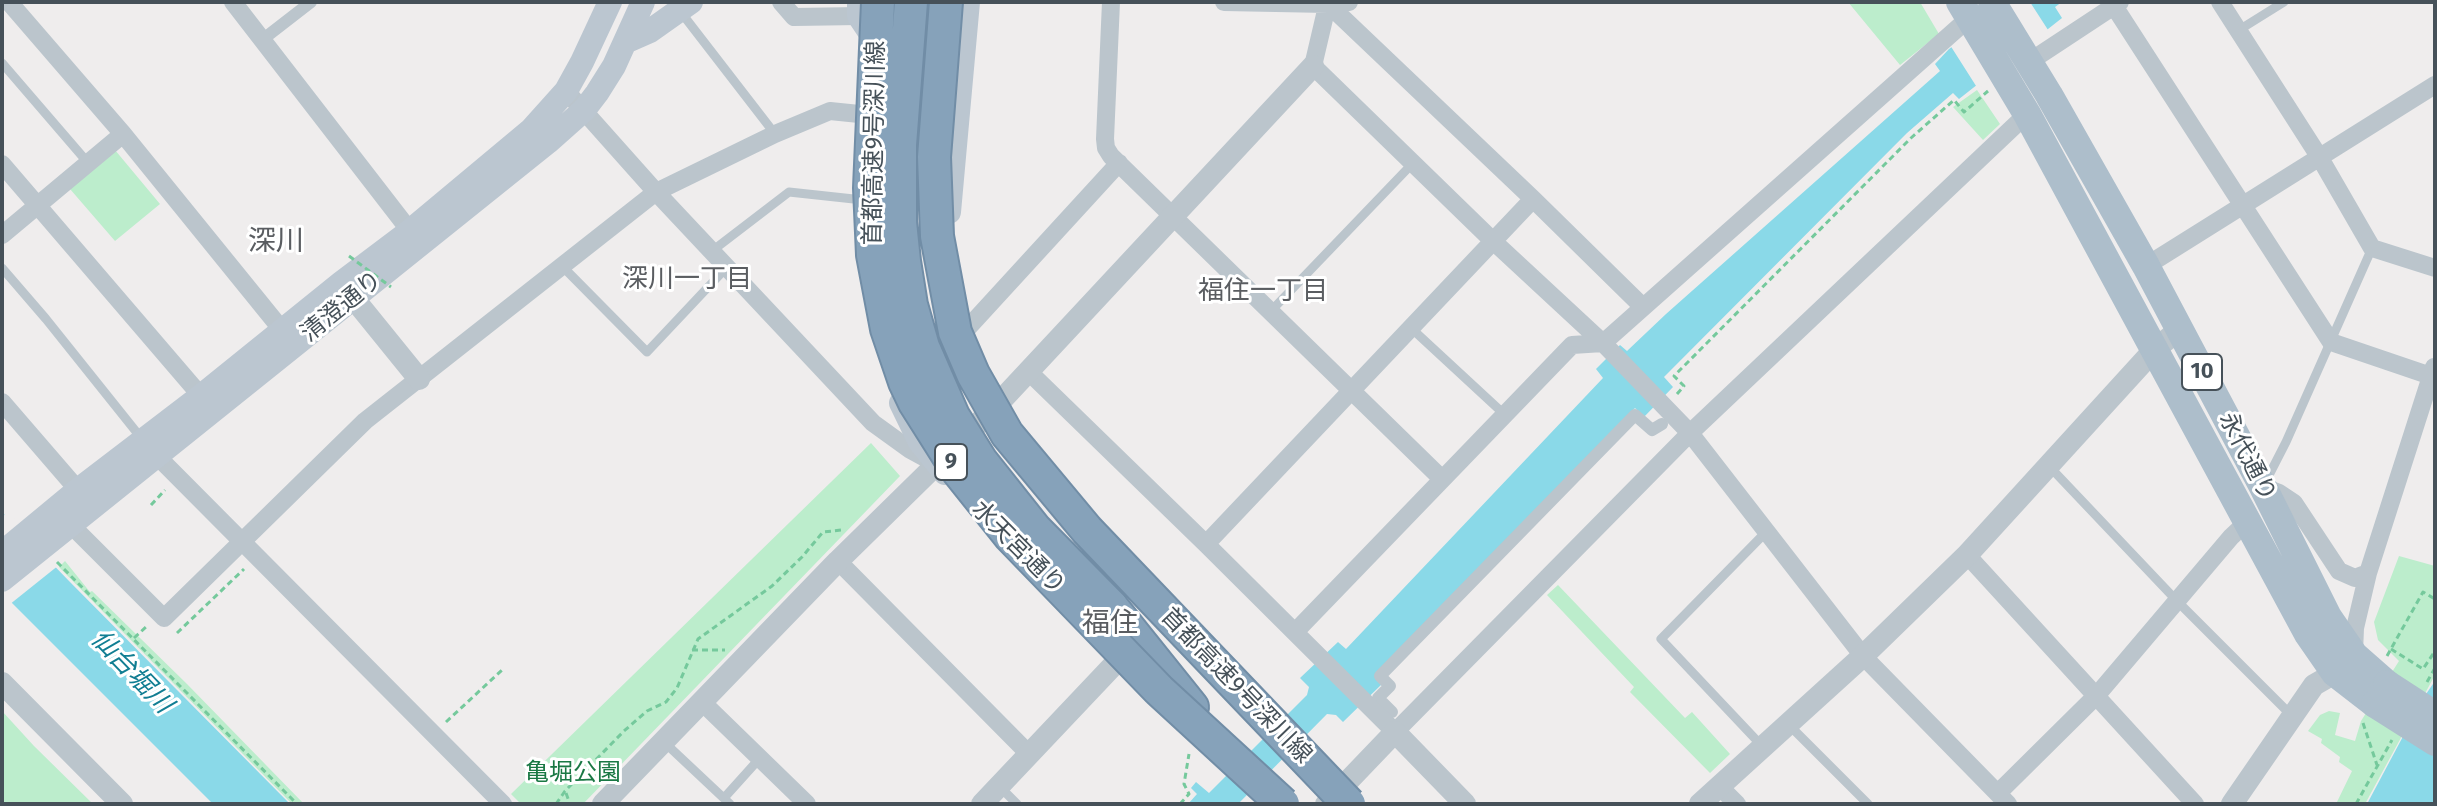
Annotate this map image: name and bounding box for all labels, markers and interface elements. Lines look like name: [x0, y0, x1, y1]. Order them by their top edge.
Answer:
street label: 首都高速9号深川線: [859, 40, 891, 246]
district label: 深川: [248, 225, 304, 259]
district label: 深川一丁目: [622, 264, 752, 296]
street label: 清澄通り: [296, 266, 388, 348]
district label: 福住一丁目: [1198, 276, 1328, 308]
road number: 10: [2182, 354, 2222, 390]
street label: 永代通り: [2212, 408, 2282, 506]
road number: 9: [935, 444, 967, 480]
street label: 水天宮通り: [965, 495, 1071, 601]
street label: 首都高速9号深川線: [1155, 602, 1317, 770]
district label: 福住: [1082, 607, 1138, 641]
water label: 仙台堀川: [84, 624, 178, 720]
park label: 亀堀公園: [525, 759, 621, 787]

